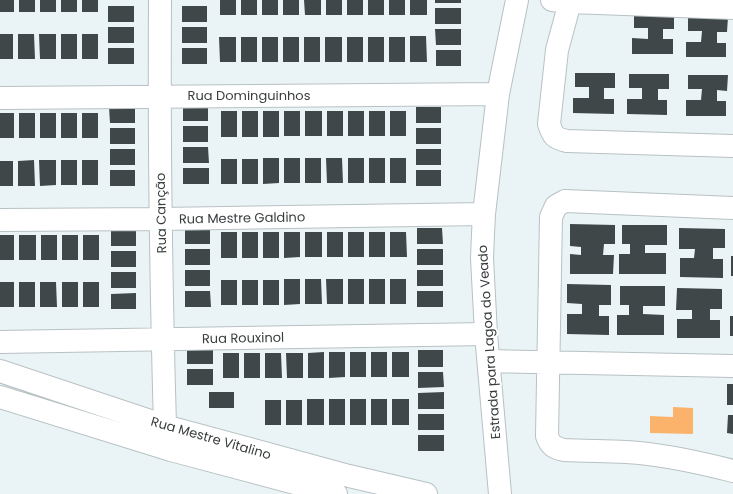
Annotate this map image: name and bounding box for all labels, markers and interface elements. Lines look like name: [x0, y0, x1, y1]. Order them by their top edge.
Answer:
street label: Rua Dominguinhos: [188, 86, 311, 105]
street label: Rua Canção: [151, 173, 171, 253]
street label: Rua Mestre Galdino: [179, 207, 305, 229]
street label: Estrada para Lagoa do Veado: [473, 244, 505, 440]
street label: Rua Rouxinol: [202, 328, 284, 348]
street label: Rua Mestre Vitalino: [149, 412, 273, 464]

